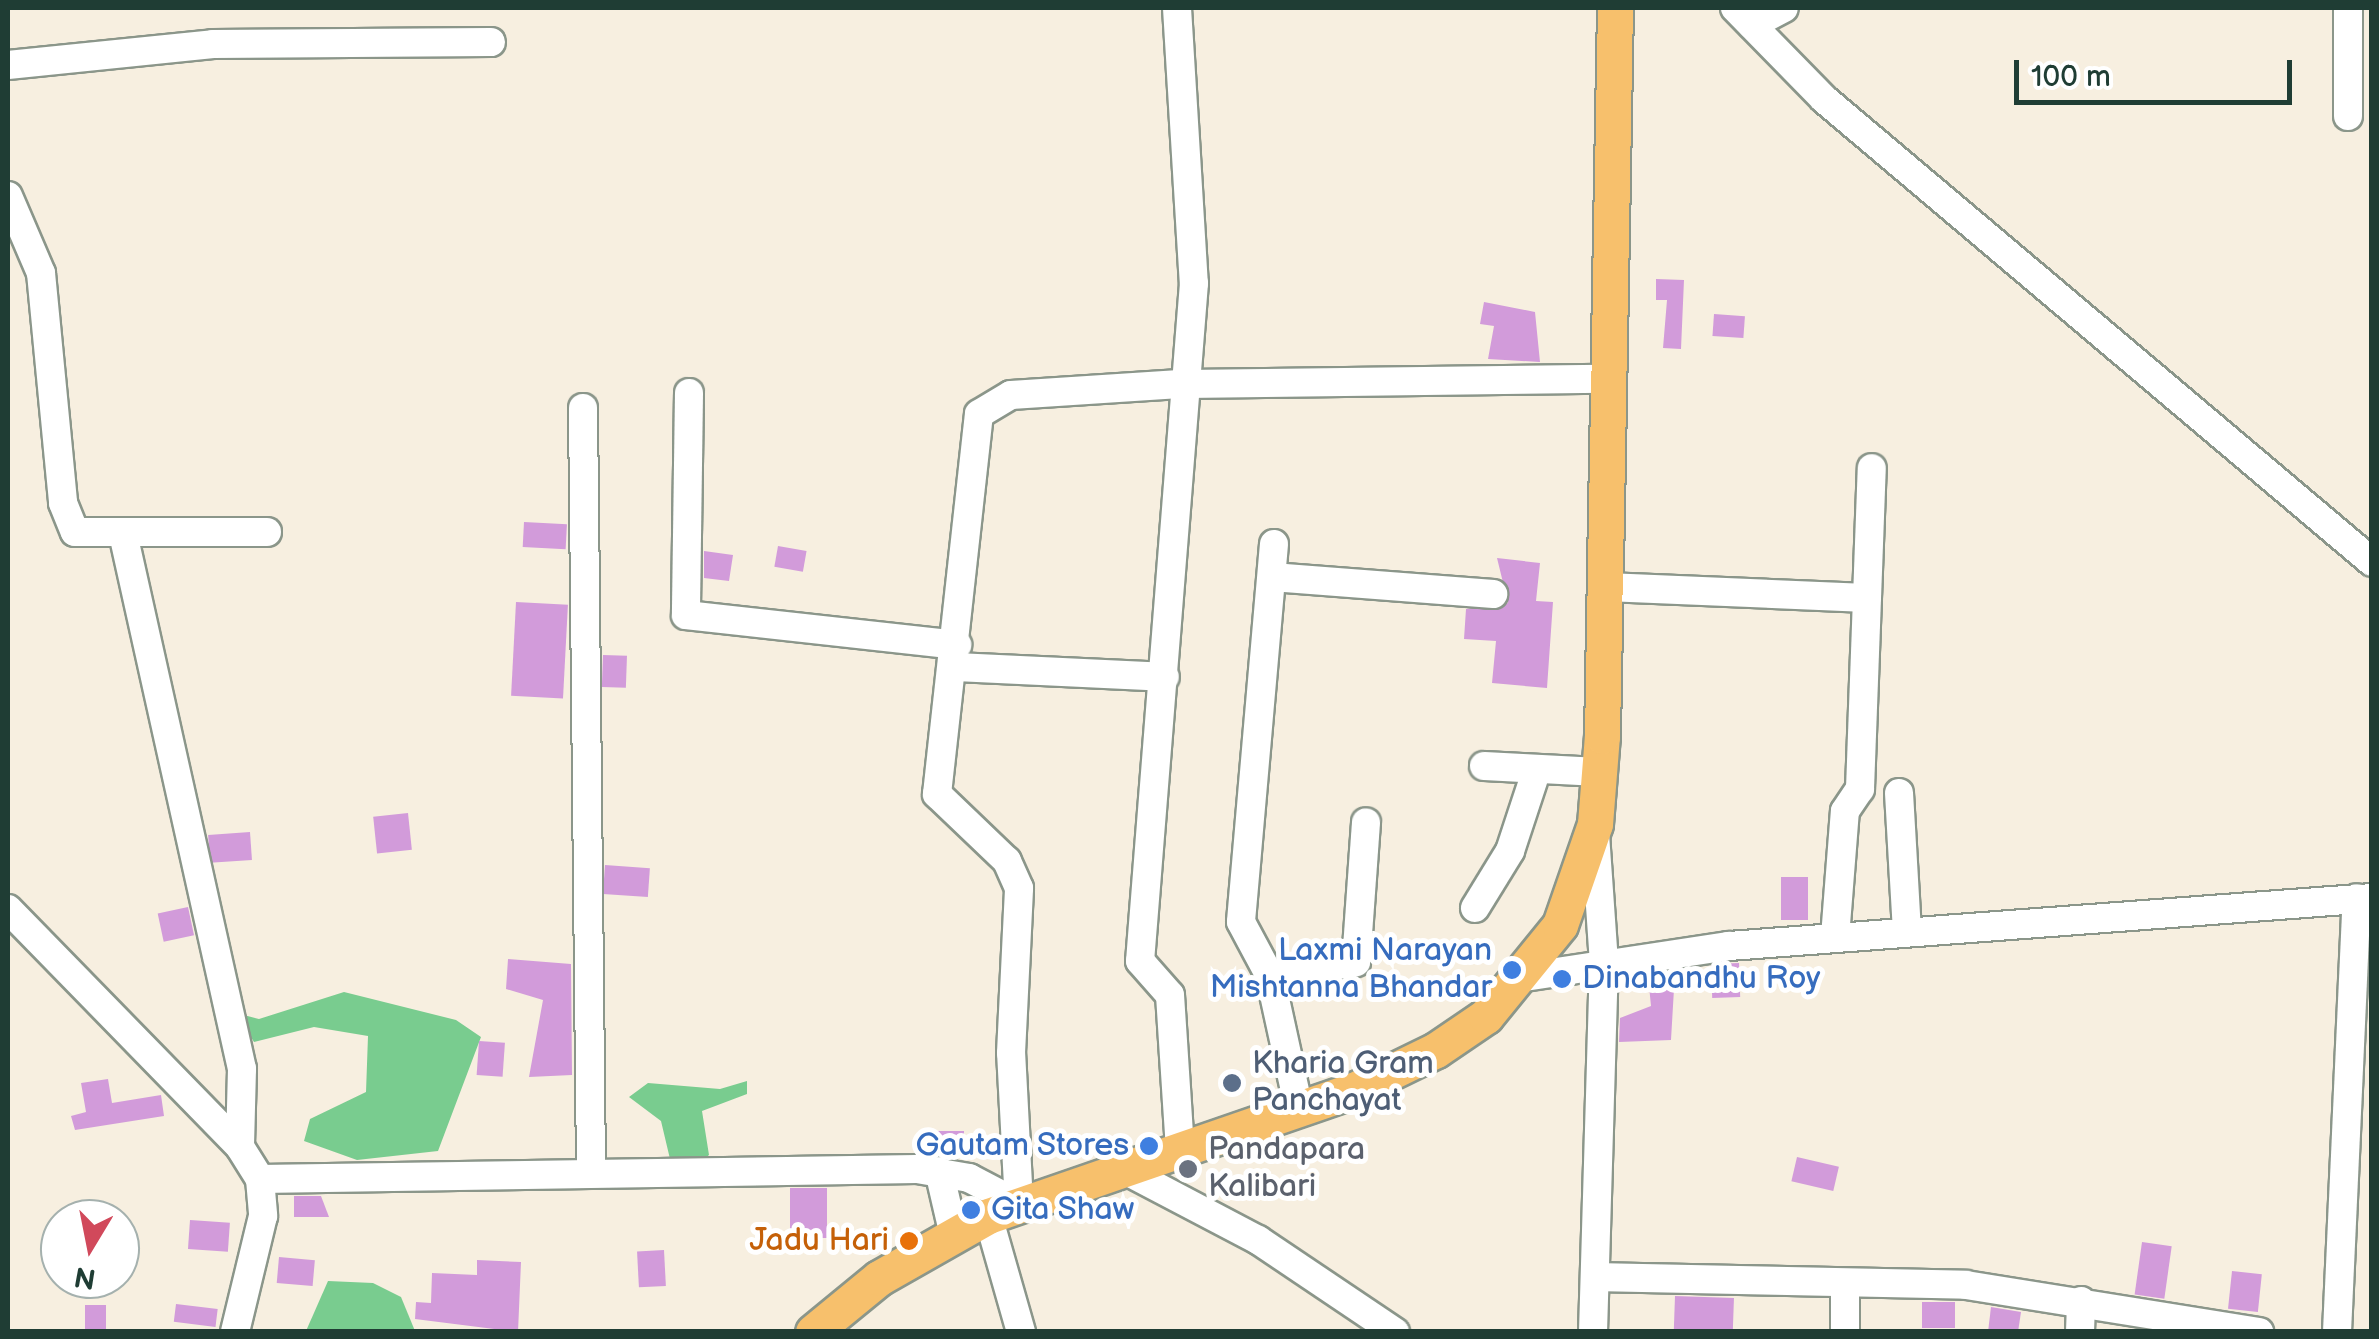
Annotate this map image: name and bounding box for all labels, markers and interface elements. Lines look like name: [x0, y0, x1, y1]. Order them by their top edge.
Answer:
scale bar: [2019, 40, 2296, 102]
text: 100 m: [2031, 59, 2111, 95]
place label: Laxmi Narayan Mishtanna Bhandar: [1210, 933, 1492, 1008]
marker: Laxmi Narayan Mishtanna Bhandar: [1501, 959, 1523, 981]
place label: Dinabandhu Roy: [1582, 960, 1820, 998]
marker: Dinabandhu Roy: [1551, 968, 1573, 990]
place label: Kharia Gram Panchayat: [1252, 1046, 1434, 1121]
marker: Kharia Gram Panchayat: [1221, 1072, 1243, 1094]
place label: Gautam Stores: [915, 1127, 1129, 1165]
place label: Pandapara Kalibari: [1208, 1132, 1365, 1207]
marker: Gautam Stores: [1138, 1135, 1160, 1157]
marker: Pandapara Kalibari: [1177, 1158, 1199, 1180]
place label: Gita Shaw: [991, 1191, 1135, 1229]
north arrow: [40, 1199, 140, 1299]
marker: Gita Shaw: [960, 1199, 982, 1221]
place label: Jadu Hari: [749, 1222, 889, 1260]
marker: Jadu Hari: [898, 1230, 920, 1252]
text: N: [72, 1259, 98, 1295]

